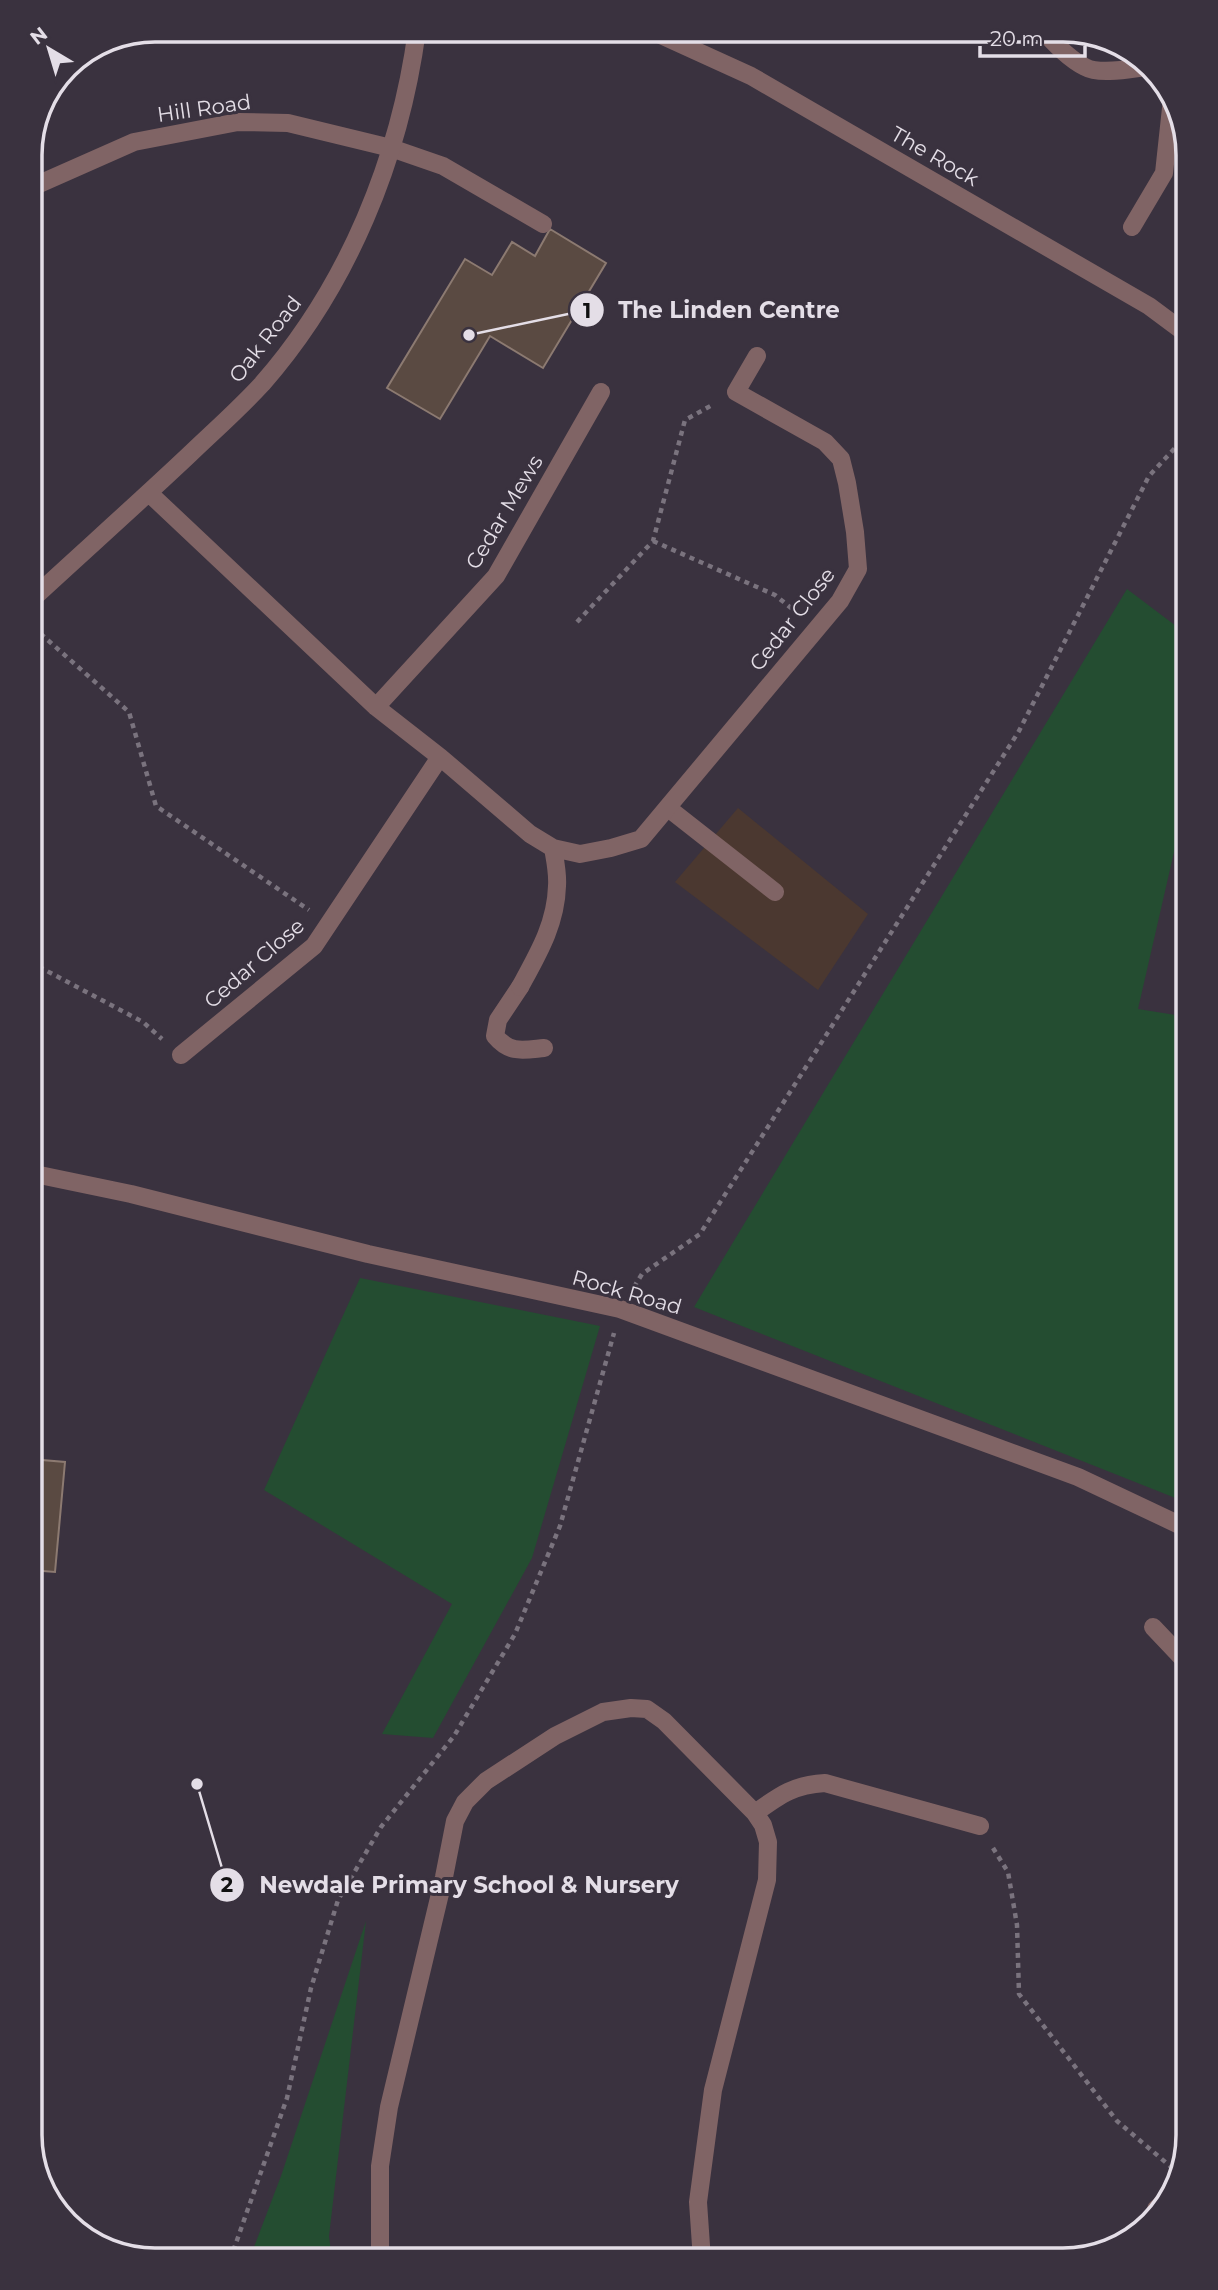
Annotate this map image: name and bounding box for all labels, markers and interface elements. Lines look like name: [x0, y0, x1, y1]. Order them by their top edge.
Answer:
north arrow: [14, 14, 84, 84]
scale bar: [980, 14, 1085, 58]
text: N: [26, 22, 52, 50]
text: 20 m: [990, 26, 1044, 51]
street label: Hill Road: [156, 89, 252, 127]
street label: The Rock: [887, 121, 984, 191]
callout: The Linden Centre: [569, 288, 854, 332]
street label: Oak Road: [223, 291, 307, 387]
text: The Linden Centre: [618, 296, 840, 324]
text: 1: [583, 298, 591, 323]
street label: Cedar Mews: [460, 450, 548, 574]
street label: Cedar Close: [744, 562, 840, 676]
street label: Cedar Close: [199, 913, 309, 1013]
street label: Rock Road: [569, 1264, 685, 1320]
callout: Newdale Primary School & Nursery: [210, 1863, 693, 1907]
text: Newdale Primary School & Nursery: [259, 1871, 679, 1899]
text: 2: [221, 1872, 233, 1897]

